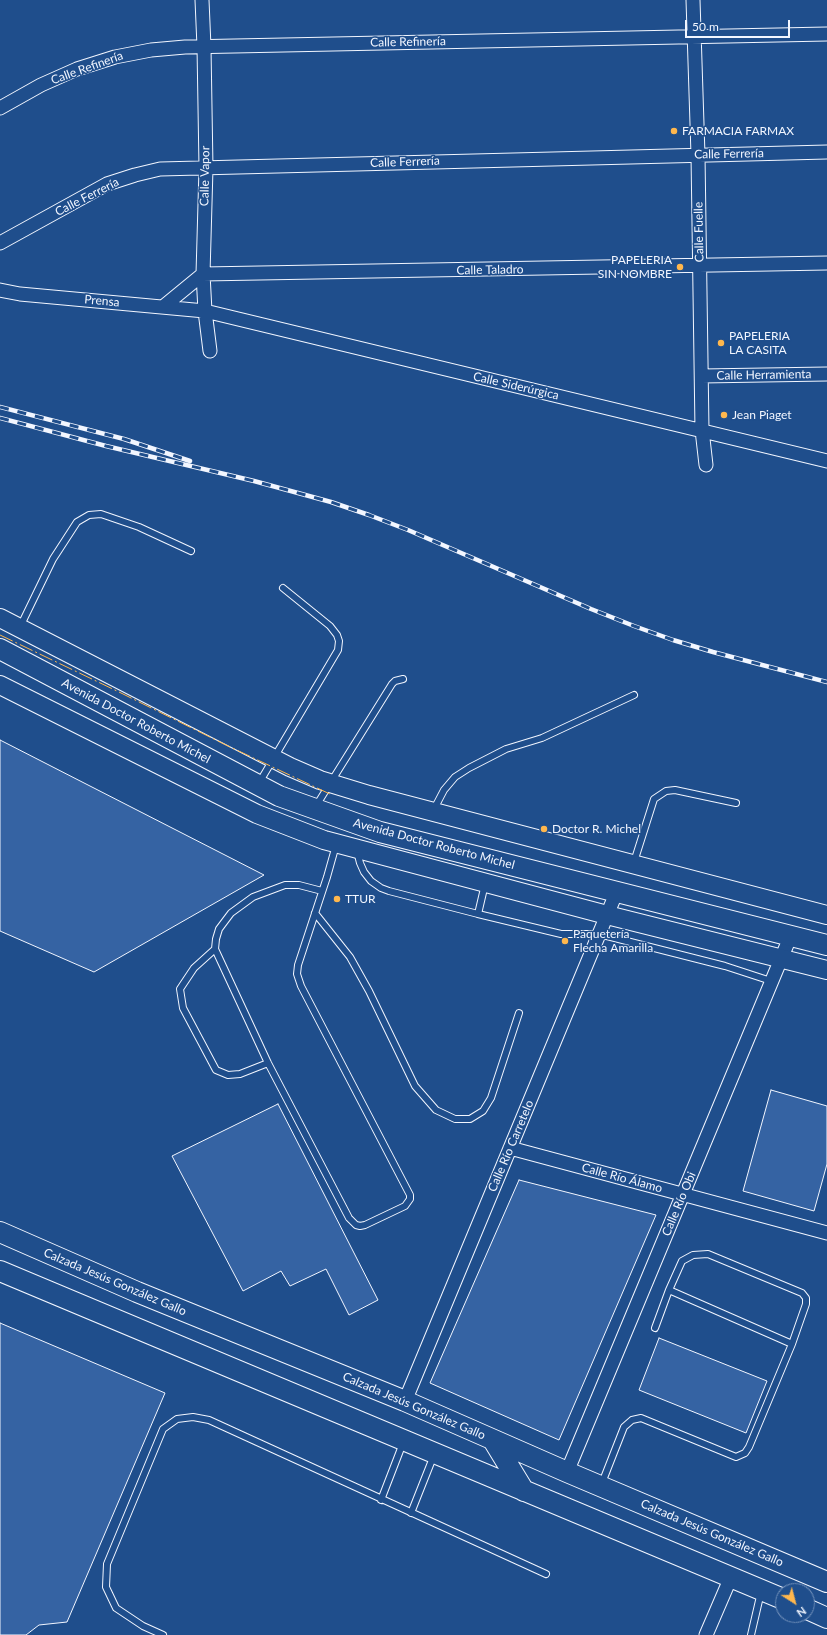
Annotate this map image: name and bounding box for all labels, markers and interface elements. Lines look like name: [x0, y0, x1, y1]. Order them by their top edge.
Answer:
scale bar: [687, 12, 792, 38]
text: 50 m: [692, 19, 719, 34]
street label: Calle Refinería: [370, 34, 446, 50]
street label: Calle Refinería: [49, 48, 125, 88]
place label: FARMACIA FARMAX: [682, 124, 794, 138]
marker: FARMACIA FARMAX: [669, 126, 679, 136]
street label: Calle Vapor: [197, 146, 213, 206]
street label: Calle Ferrería: [694, 146, 764, 162]
street label: Calle Ferrería: [370, 154, 440, 170]
street label: Calle Ferrería: [53, 175, 121, 219]
street label: Calle Fuelle: [691, 202, 707, 262]
place label: PAPELERIA SIN NOMBRE: [598, 253, 672, 281]
street label: Calle Taladro: [456, 262, 524, 278]
marker: PAPELERIA SIN NOMBRE: [675, 262, 685, 272]
street label: Prensa: [84, 292, 120, 310]
place label: PAPELERIA LA CASITA: [729, 329, 790, 357]
marker: PAPELERIA LA CASITA: [716, 338, 726, 348]
street label: Calle Herramienta: [716, 367, 812, 383]
street label: Calle Siderúrgica: [472, 369, 560, 403]
place label: Jean Piaget: [732, 408, 792, 422]
marker: Jean Piaget: [719, 410, 729, 420]
street label: Avenida Doctor Roberto Michel: [59, 676, 213, 766]
street label: Avenida Doctor Roberto Michel: [352, 816, 516, 872]
place label: Doctor R. Michel: [552, 822, 641, 836]
marker: Doctor R. Michel: [539, 824, 549, 834]
place label: TTUR: [345, 892, 376, 906]
marker: TTUR: [332, 894, 342, 904]
place label: Paquetería Flecha Amarilla: [573, 927, 653, 955]
marker: Paquetería Flecha Amarilla: [560, 936, 570, 946]
street label: Calle Río Carretelo: [485, 1098, 537, 1194]
street label: Calle Río Álamo: [580, 1160, 664, 1196]
street label: Calle Río Obi: [659, 1170, 699, 1238]
street label: Calzada Jesús González Gallo: [41, 1245, 189, 1319]
street label: Calzada Jesús González Gallo: [340, 1369, 488, 1443]
street label: Calzada Jesús González Gallo: [638, 1496, 786, 1570]
north arrow: [775, 1583, 815, 1623]
text: N: [795, 1605, 809, 1620]

